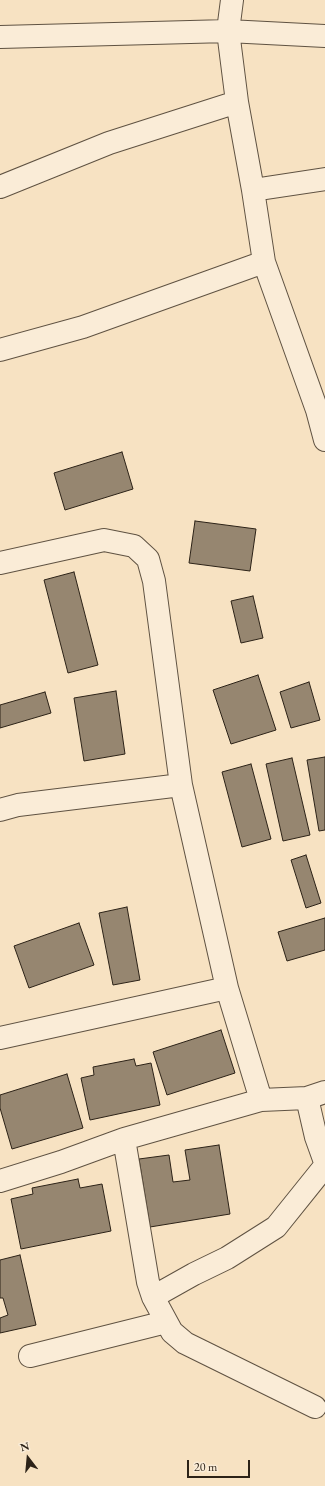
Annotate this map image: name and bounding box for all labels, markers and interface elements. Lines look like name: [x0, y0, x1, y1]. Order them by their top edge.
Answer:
north arrow: [8, 1438, 48, 1478]
text: N: [18, 1439, 31, 1454]
scale bar: [189, 1452, 252, 1478]
text: 20 m: [194, 1459, 217, 1475]

